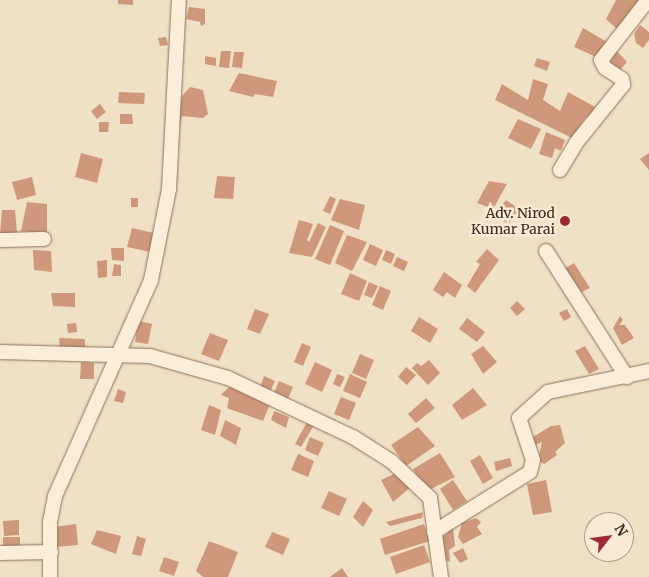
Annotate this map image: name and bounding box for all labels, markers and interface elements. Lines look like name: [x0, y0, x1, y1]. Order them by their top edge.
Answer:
place label: Adv. Nirod Kumar Parai: [471, 205, 555, 238]
marker: Adv. Nirod Kumar Parai: [559, 215, 571, 227]
north arrow: [584, 512, 634, 562]
text: N: [611, 521, 632, 539]

